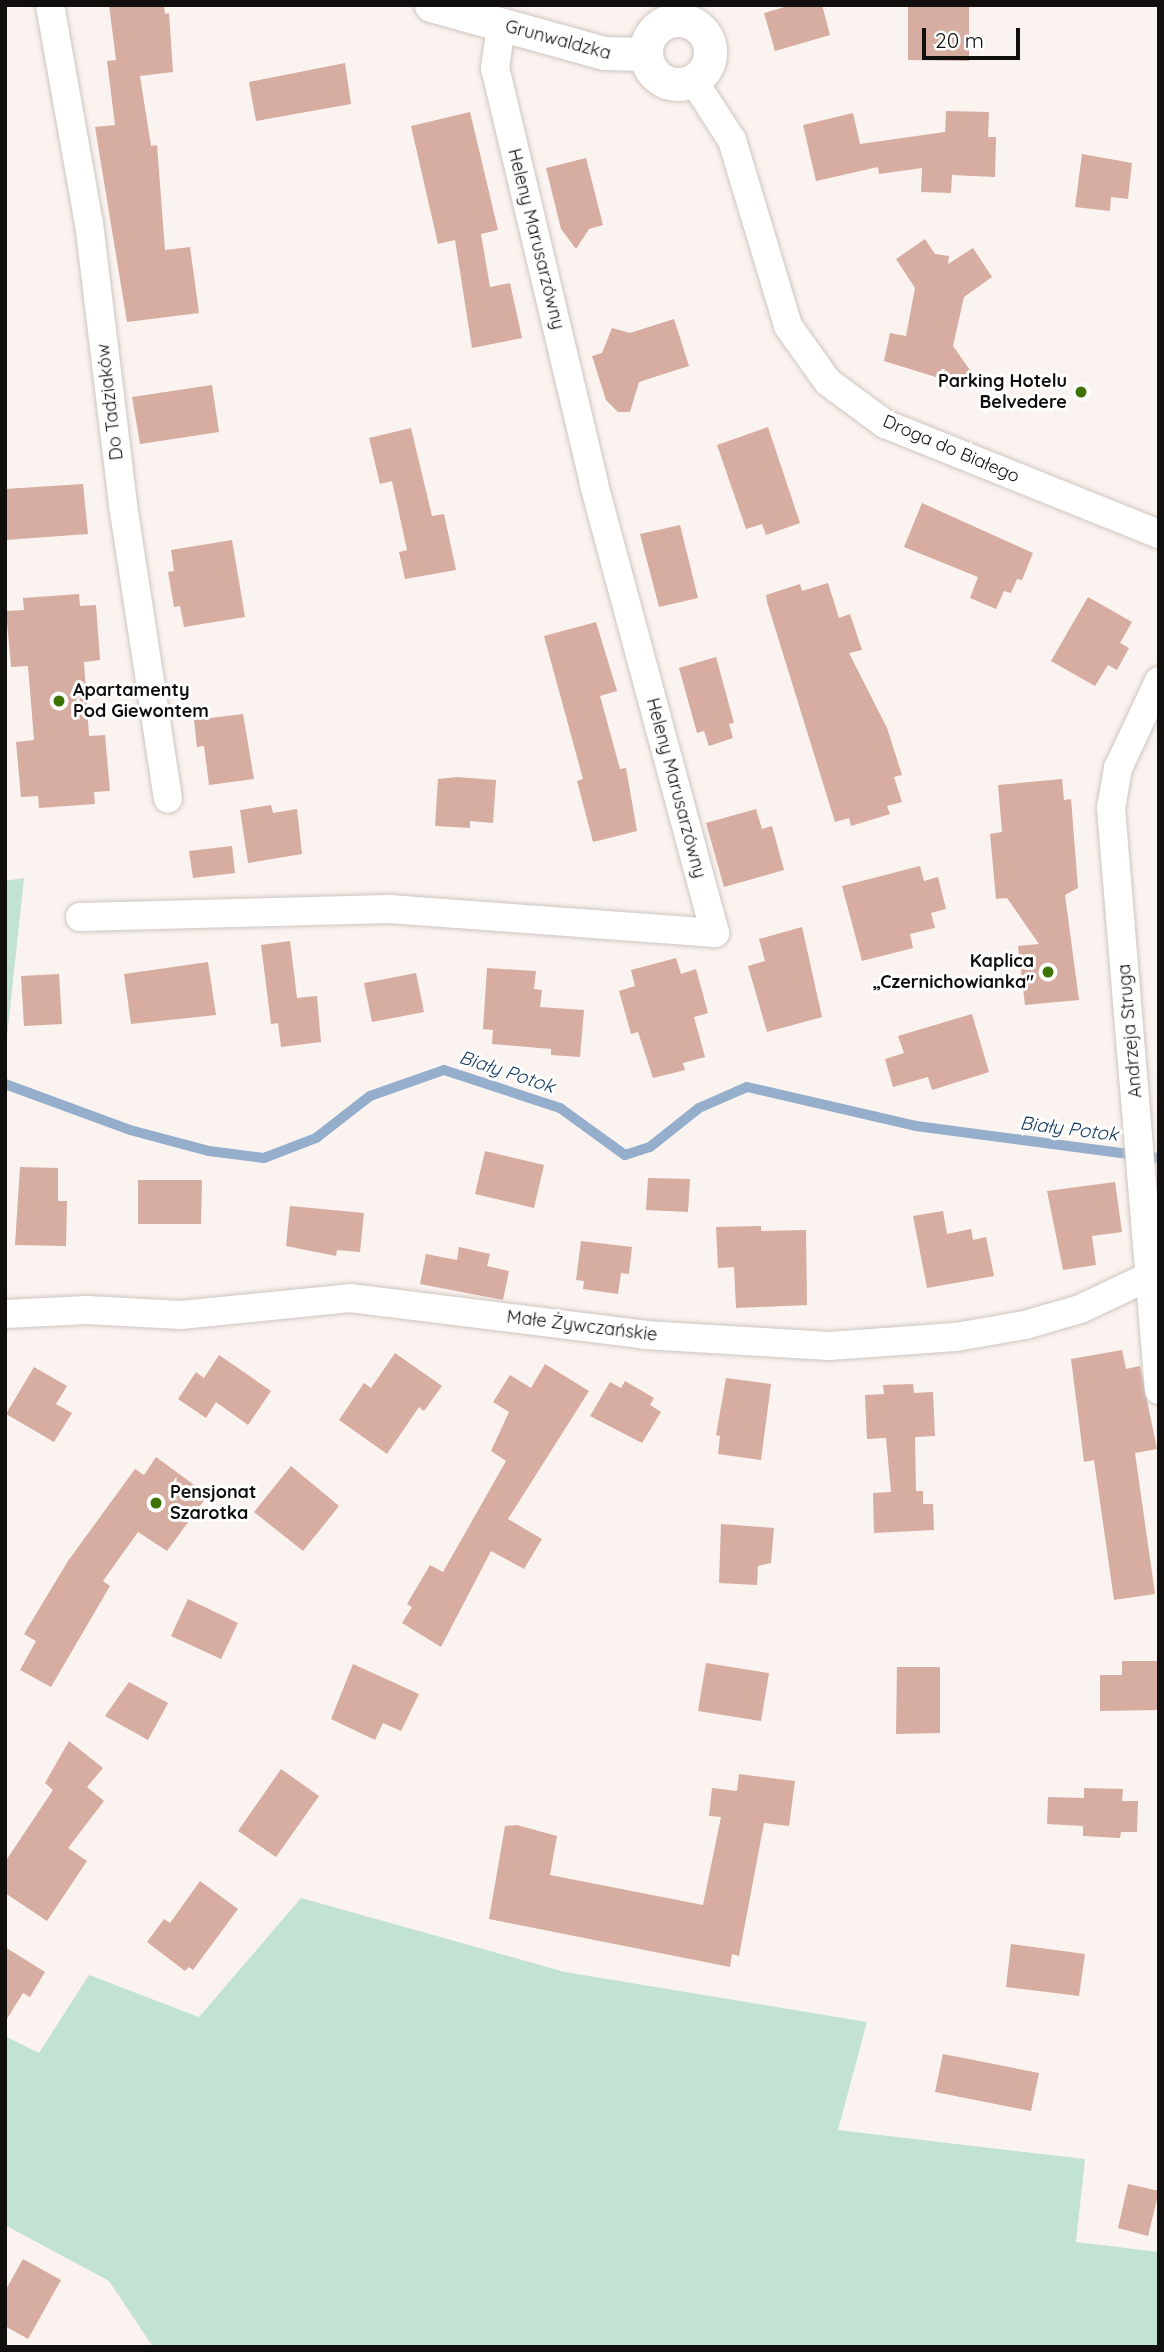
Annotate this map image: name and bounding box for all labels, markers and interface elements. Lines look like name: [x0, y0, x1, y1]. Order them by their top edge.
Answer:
scale bar: [926, 14, 1024, 58]
street label: Grunwaldzka: [503, 16, 613, 64]
text: 20 m: [935, 27, 984, 53]
street label: Heleny Marusarzówny: [503, 146, 569, 332]
street label: Do Tadziaków: [92, 343, 128, 461]
place label: Parking Hotelu Belvedere: [938, 371, 1067, 414]
marker: Parking Hotelu Belvedere: [1073, 384, 1089, 400]
street label: Droga do Białego: [879, 410, 1023, 488]
place label: Apartamenty Pod Giewontem: [73, 680, 209, 722]
marker: Apartamenty Pod Giewontem: [51, 693, 67, 709]
street label: Heleny Marusarzówny: [642, 696, 710, 880]
place label: Kaplica „Czernichowianka": [873, 951, 1034, 993]
street label: Andrzeja Struga: [1113, 963, 1147, 1099]
marker: Kaplica „Czernichowianka": [1040, 964, 1056, 980]
water label: Biały Potok: [456, 1046, 558, 1098]
water label: Biały Potok: [1019, 1112, 1119, 1146]
street label: Małe Żywczańskie: [505, 1306, 659, 1346]
place label: Pensjonat Szarotka: [170, 1482, 256, 1524]
marker: Pensjonat Szarotka: [148, 1495, 164, 1511]

